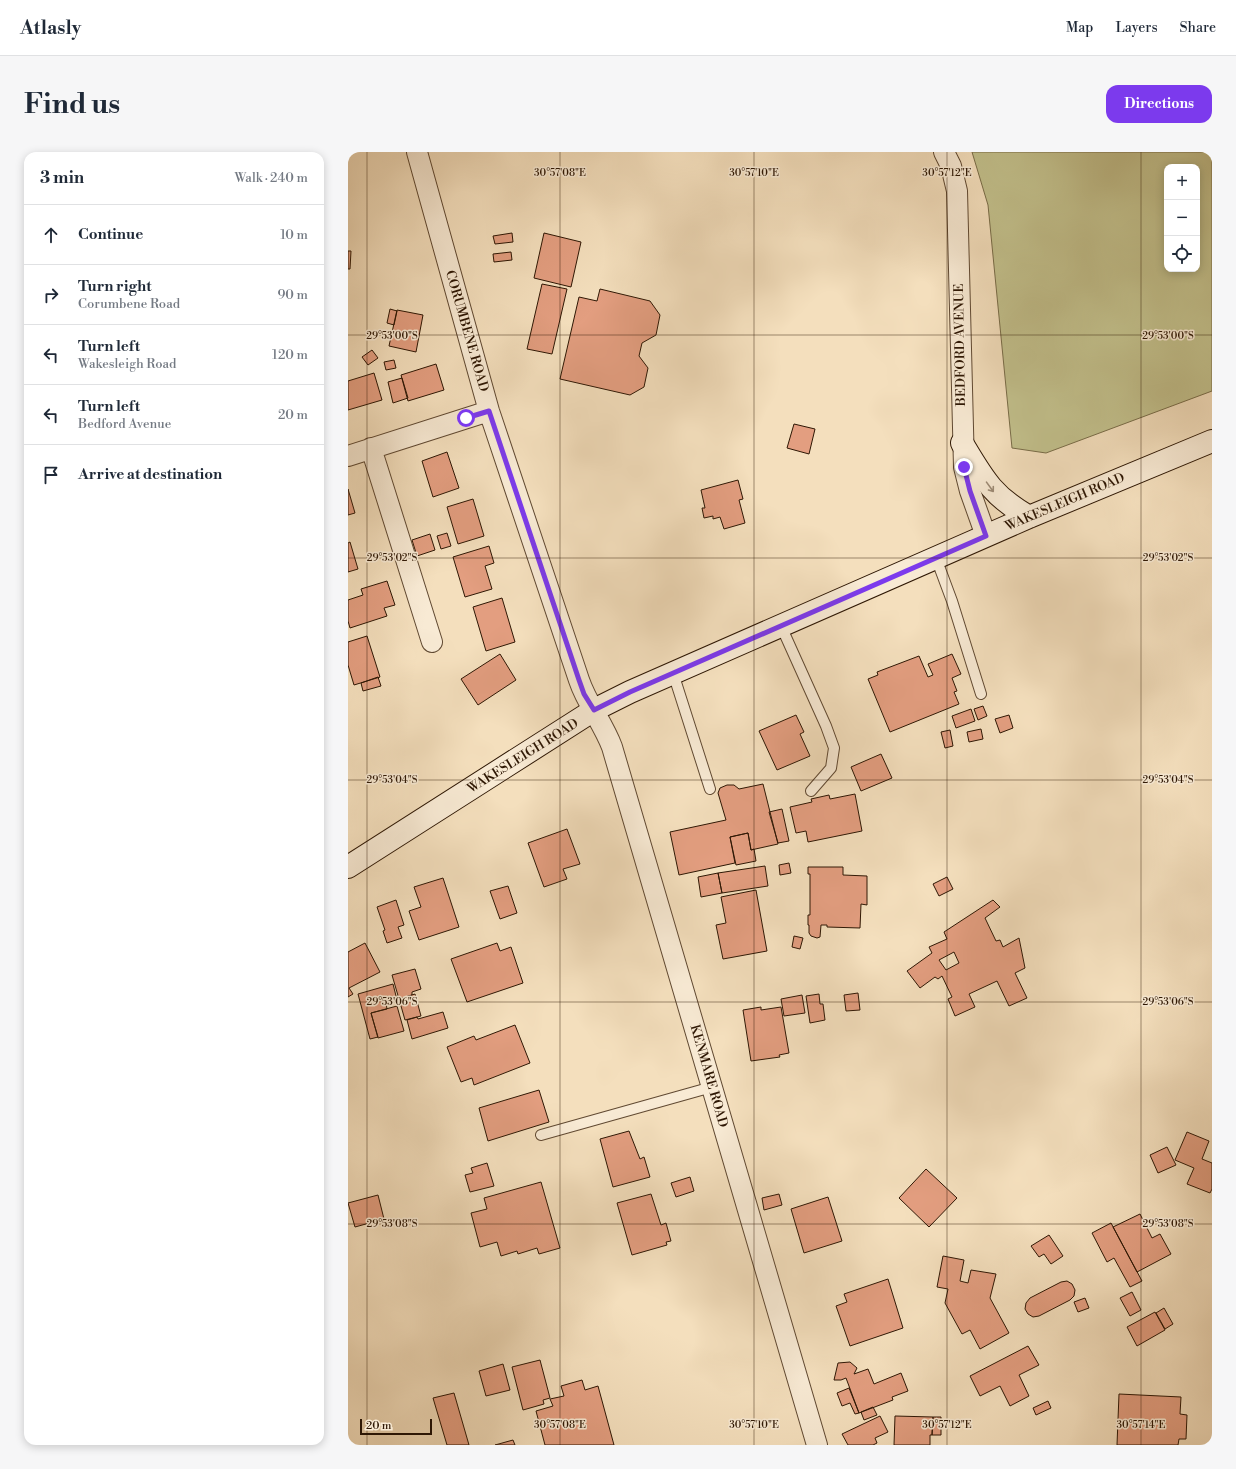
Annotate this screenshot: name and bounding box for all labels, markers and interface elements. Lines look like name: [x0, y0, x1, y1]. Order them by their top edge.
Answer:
text: Atlasly: [20, 16, 81, 40]
text: Map: [1066, 19, 1093, 37]
text: Layers: [1115, 19, 1158, 37]
text: Share: [1180, 19, 1216, 37]
button: Directions: [1106, 85, 1212, 123]
text: Find us: [24, 87, 120, 122]
map controls: [1164, 164, 1200, 272]
button: +: [1164, 164, 1200, 200]
text: 3 min: [40, 167, 84, 189]
text: 30°57'08"E: [534, 167, 586, 179]
text: 30°57'10"E: [729, 167, 779, 179]
text: 30°57'12"E: [922, 167, 972, 179]
text: Walk · 240 m: [234, 170, 308, 186]
button: −: [1164, 200, 1200, 236]
icon: ahead: [40, 224, 62, 246]
text: Continue: [78, 225, 143, 244]
text: 10 m: [280, 227, 308, 243]
button: locate: [1164, 236, 1200, 272]
street label: CORUMBENE ROAD: [442, 268, 492, 394]
text: Turn right: [78, 277, 152, 296]
icon: right: [40, 284, 62, 306]
street label: BEDFORD AVENUE: [951, 284, 969, 407]
text: 90 m: [277, 287, 308, 303]
text: Corumbene Road: [78, 296, 180, 312]
text: 29°53'00"S: [366, 330, 418, 342]
text: 29°53'00"S: [1142, 330, 1194, 342]
text: Turn left: [78, 337, 140, 356]
icon: left: [40, 344, 62, 366]
text: 120 m: [272, 347, 308, 363]
text: Wakesleigh Road: [78, 356, 177, 372]
text: Turn left: [78, 397, 140, 416]
icon: left: [40, 404, 62, 426]
text: 20 m: [278, 407, 308, 423]
route start: [457, 409, 475, 427]
text: Bedford Avenue: [78, 416, 171, 432]
route end: [955, 458, 973, 476]
icon: arrive: [40, 464, 62, 486]
text: Arrive at destination: [78, 465, 222, 484]
street label: WAKESLEIGH ROAD: [1002, 470, 1127, 535]
one-way arrow: [986, 482, 995, 493]
text: 29°53'02"S: [367, 552, 418, 564]
text: 29°53'02"S: [1143, 552, 1194, 564]
street label: WAKESLEIGH ROAD: [464, 715, 582, 797]
text: 29°53'04"S: [367, 774, 418, 786]
text: 29°53'04"S: [1143, 774, 1194, 786]
text: 29°53'06"S: [366, 996, 418, 1008]
text: 29°53'06"S: [1142, 996, 1194, 1008]
street label: KENMARE ROAD: [687, 1023, 731, 1129]
text: 29°53'08"S: [366, 1218, 418, 1230]
text: 29°53'08"S: [1142, 1218, 1194, 1230]
scale bar: [360, 1417, 432, 1436]
text: 20 m: [366, 1419, 391, 1433]
text: 30°57'08"E: [534, 1419, 586, 1431]
text: 30°57'10"E: [729, 1419, 779, 1431]
text: 30°57'12"E: [922, 1419, 972, 1431]
text: 30°57'14"E: [1117, 1419, 1166, 1431]

